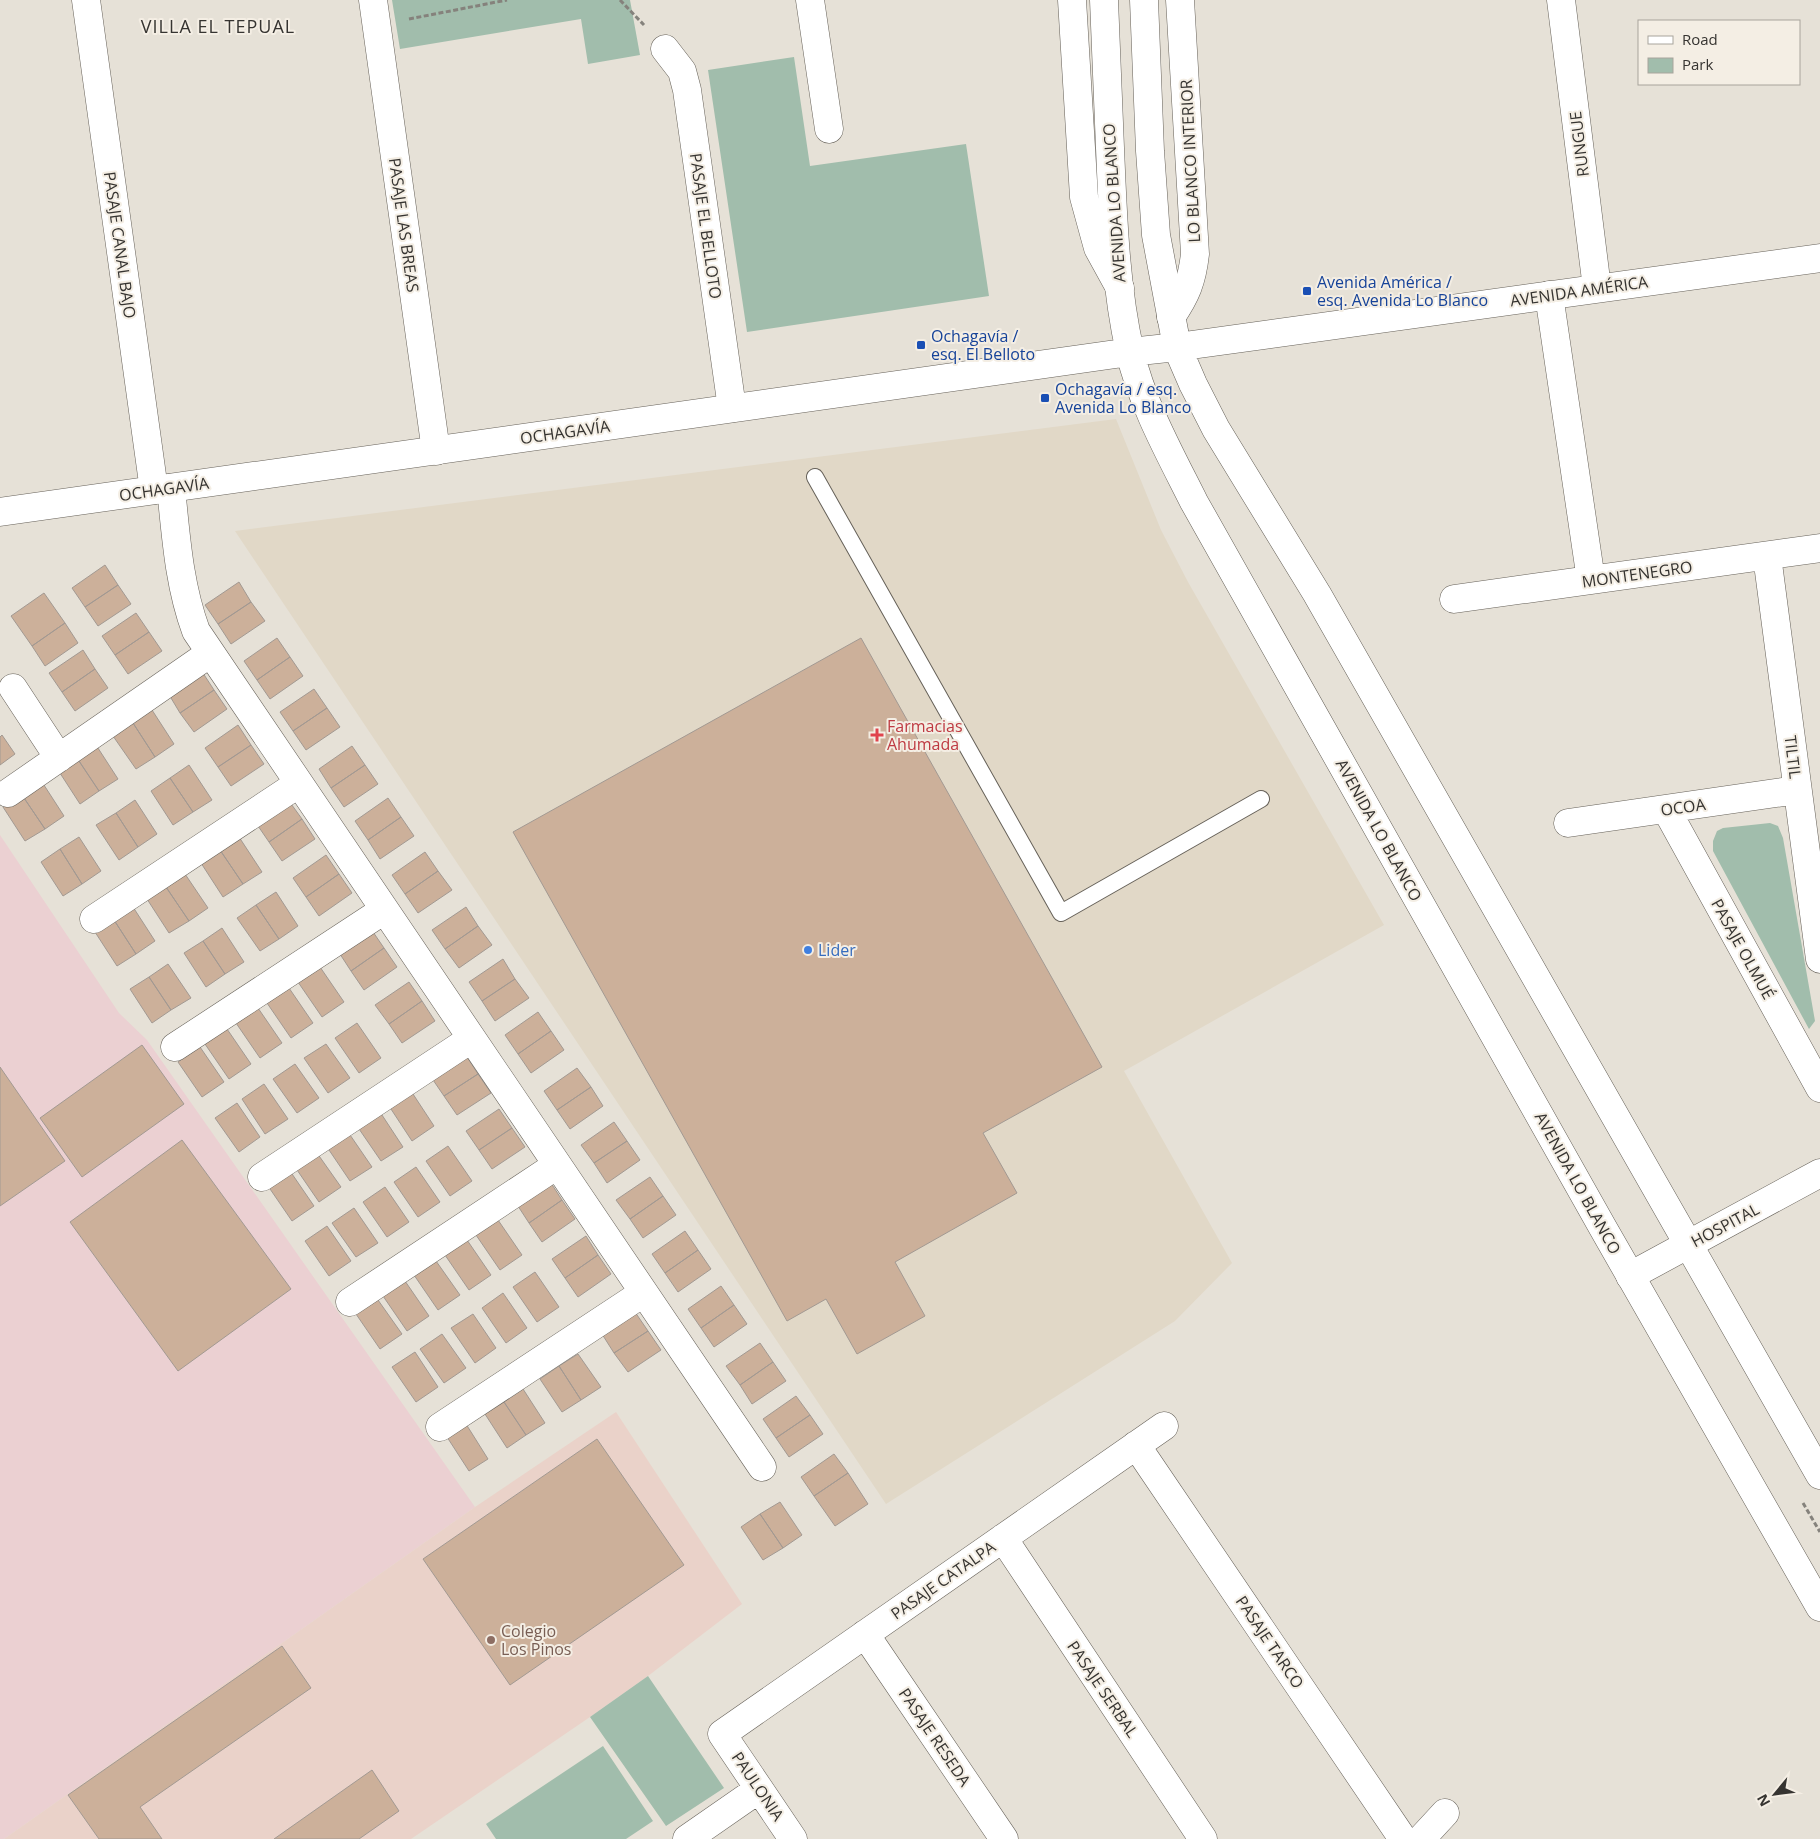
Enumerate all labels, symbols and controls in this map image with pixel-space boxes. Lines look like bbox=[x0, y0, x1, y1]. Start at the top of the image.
district label: VILLA EL TEPUAL bbox=[141, 14, 295, 38]
legend bbox=[1638, 20, 1800, 85]
text: Road bbox=[1682, 29, 1718, 49]
text: Park bbox=[1682, 54, 1713, 74]
street label: LO BLANCO INTERIOR bbox=[1175, 79, 1205, 243]
street label: RUNGUE bbox=[1564, 110, 1594, 178]
street label: AVENIDA LO BLANCO bbox=[1097, 123, 1131, 283]
street label: PASAJE EL BELLOTO bbox=[685, 152, 727, 300]
street label: PASAJE LAS BREAS bbox=[384, 156, 424, 294]
street label: PASAJE CANAL BAJO bbox=[99, 170, 141, 320]
street label: AVENIDA AMÉRICA bbox=[1509, 270, 1650, 312]
place label: Avenida América / esq. Avenida Lo Blanco bbox=[1317, 271, 1488, 311]
marker: Avenida América / esq. Avenida Lo Blanco bbox=[1301, 285, 1313, 297]
place label: Ochagavía / esq. El Belloto bbox=[931, 325, 1035, 365]
marker: Ochagavía / esq. El Belloto bbox=[915, 339, 927, 351]
place label: Ochagavía / esq. Avenida Lo Blanco bbox=[1055, 378, 1191, 418]
marker: Ochagavía / esq. Avenida Lo Blanco bbox=[1039, 392, 1051, 404]
street label: OCHAGAVÍA bbox=[519, 415, 612, 449]
street label: OCHAGAVÍA bbox=[118, 472, 211, 506]
street label: MONTENEGRO bbox=[1580, 555, 1694, 593]
place label: Farmacias Ahumada bbox=[887, 715, 963, 755]
marker: Farmacias Ahumada bbox=[871, 729, 883, 741]
street label: TILTIL bbox=[1779, 734, 1807, 780]
street label: AVENIDA LO BLANCO bbox=[1331, 755, 1427, 905]
street label: OCOA bbox=[1659, 793, 1708, 821]
street label: PASAJE OLMUÉ bbox=[1706, 895, 1780, 1003]
place label: Lider bbox=[818, 939, 856, 961]
marker: Lider bbox=[802, 944, 814, 956]
street label: AVENIDA LO BLANCO bbox=[1530, 1108, 1626, 1258]
street label: HOSPITAL bbox=[1687, 1198, 1763, 1252]
street label: PASAJE CATALPA bbox=[886, 1535, 1000, 1624]
street label: PASAJE TARCO bbox=[1231, 1591, 1309, 1693]
place label: Colegio Los Pinos bbox=[501, 1620, 571, 1660]
marker: Colegio Los Pinos bbox=[485, 1634, 497, 1646]
street label: PASAJE SERBAL bbox=[1062, 1636, 1144, 1742]
street label: PASAJE RESEDA bbox=[894, 1684, 977, 1791]
street label: PAULONIA bbox=[727, 1747, 790, 1826]
north arrow bbox=[1750, 1769, 1800, 1819]
text: N bbox=[1752, 1791, 1774, 1810]

